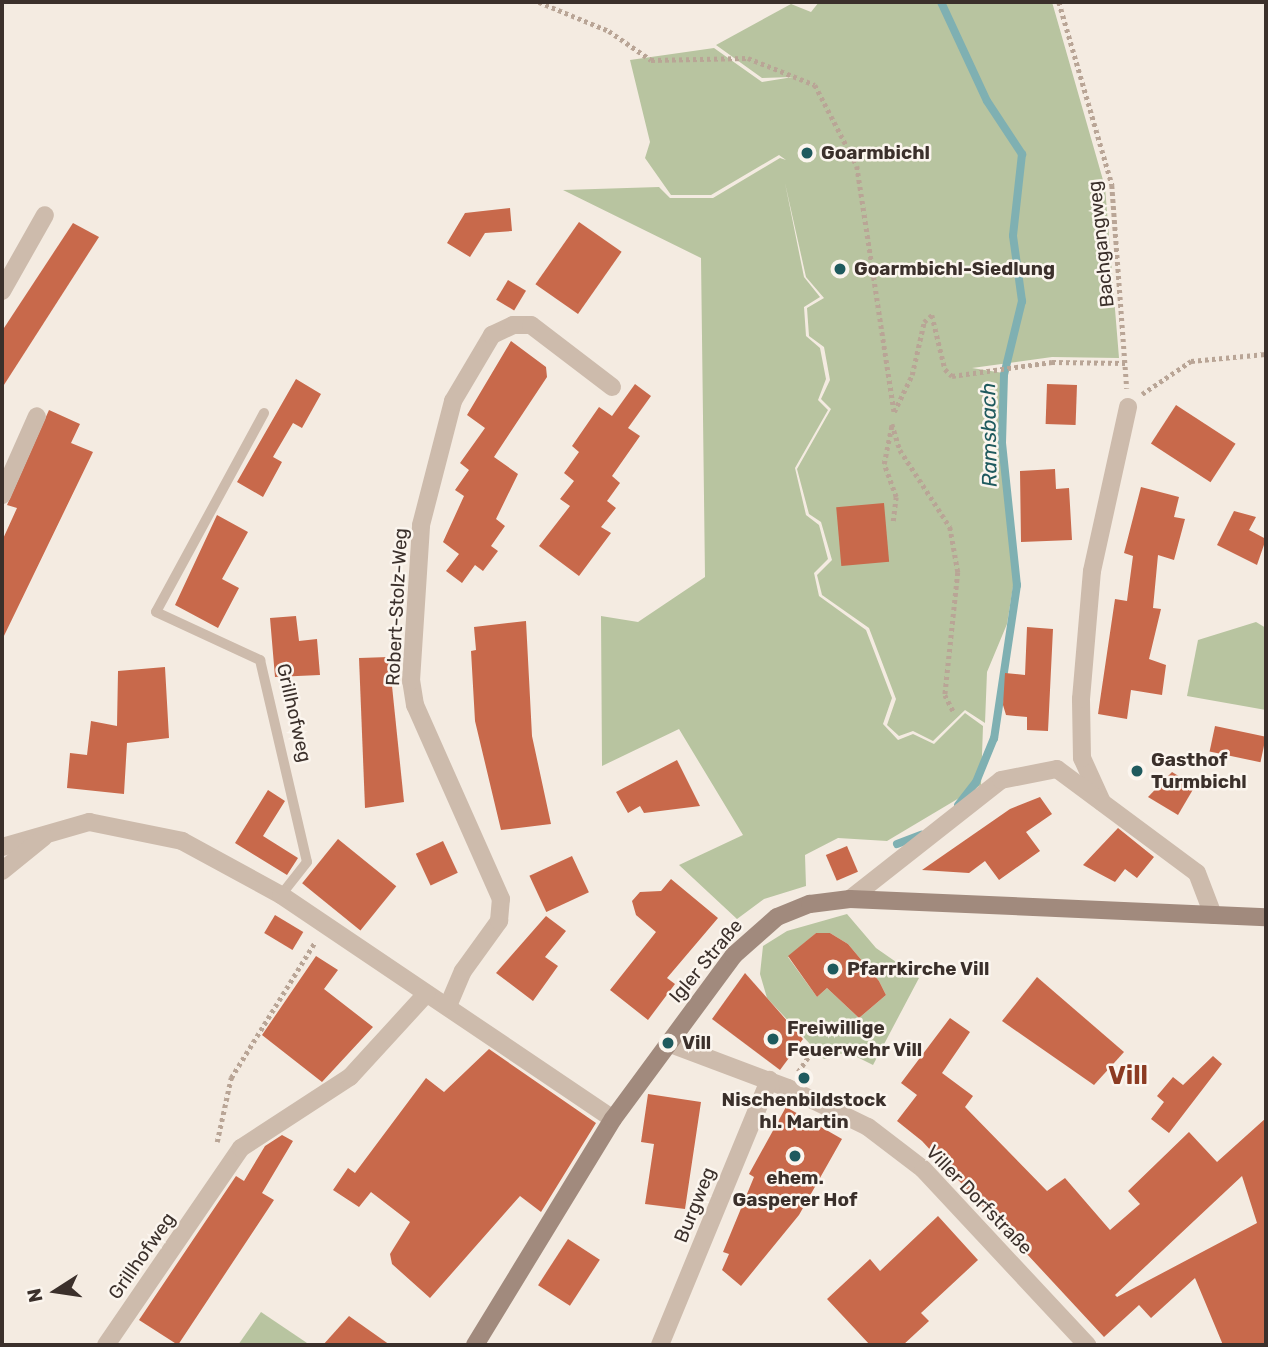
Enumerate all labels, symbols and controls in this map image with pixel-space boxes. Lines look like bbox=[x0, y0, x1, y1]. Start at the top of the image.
place label: Goarmbichl bbox=[821, 142, 930, 164]
marker: Goarmbichl bbox=[799, 145, 815, 161]
street label: Bachgangweg bbox=[1083, 180, 1119, 308]
place label: Goarmbichl-Siedlung bbox=[854, 258, 1055, 280]
marker: Goarmbichl-Siedlung bbox=[832, 261, 848, 277]
water label: Ramsbach bbox=[975, 382, 1003, 488]
street label: Robert-Stolz-Weg bbox=[381, 527, 413, 687]
street label: Grillhofweg bbox=[272, 661, 316, 765]
place label: Gasthof Turmbichl bbox=[1151, 749, 1247, 793]
marker: Gasthof Turmbichl bbox=[1129, 763, 1145, 779]
street label: Igler Straße bbox=[664, 914, 748, 1008]
place label: Pfarrkirche Vill bbox=[847, 958, 990, 980]
marker: Pfarrkirche Vill bbox=[825, 961, 841, 977]
place label: Freiwillige Feuerwehr Vill bbox=[787, 1017, 923, 1061]
marker: Freiwillige Feuerwehr Vill bbox=[765, 1031, 781, 1047]
place label: Vill bbox=[682, 1032, 711, 1054]
marker: Vill bbox=[660, 1035, 676, 1051]
district label: Vill bbox=[1108, 1060, 1148, 1092]
marker: Nischenbildstock hl. Martin bbox=[796, 1070, 812, 1086]
place label: Nischenbildstock hl. Martin bbox=[722, 1089, 886, 1133]
street label: Viller Dorfstraße bbox=[921, 1140, 1037, 1260]
marker: ehem. Gasperer Hof bbox=[787, 1148, 803, 1164]
street label: Burgweg bbox=[670, 1164, 720, 1246]
place label: ehem. Gasperer Hof bbox=[732, 1167, 858, 1211]
street label: Grillhofweg bbox=[104, 1208, 180, 1304]
north arrow bbox=[21, 1256, 91, 1326]
text: N bbox=[22, 1286, 48, 1305]

